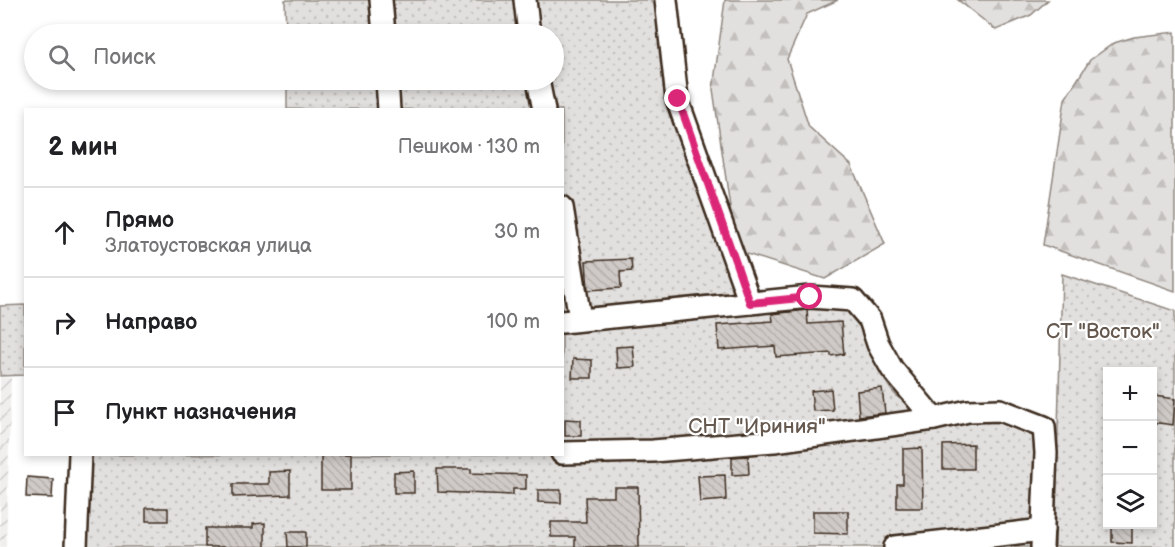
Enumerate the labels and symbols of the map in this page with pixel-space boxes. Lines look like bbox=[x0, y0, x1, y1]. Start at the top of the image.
route end bbox=[664, 85, 690, 111]
route start bbox=[796, 283, 822, 309]
park label: СТ "Восток" bbox=[1046, 319, 1160, 344]
park label: СНТ "Ириния" bbox=[688, 414, 826, 439]

